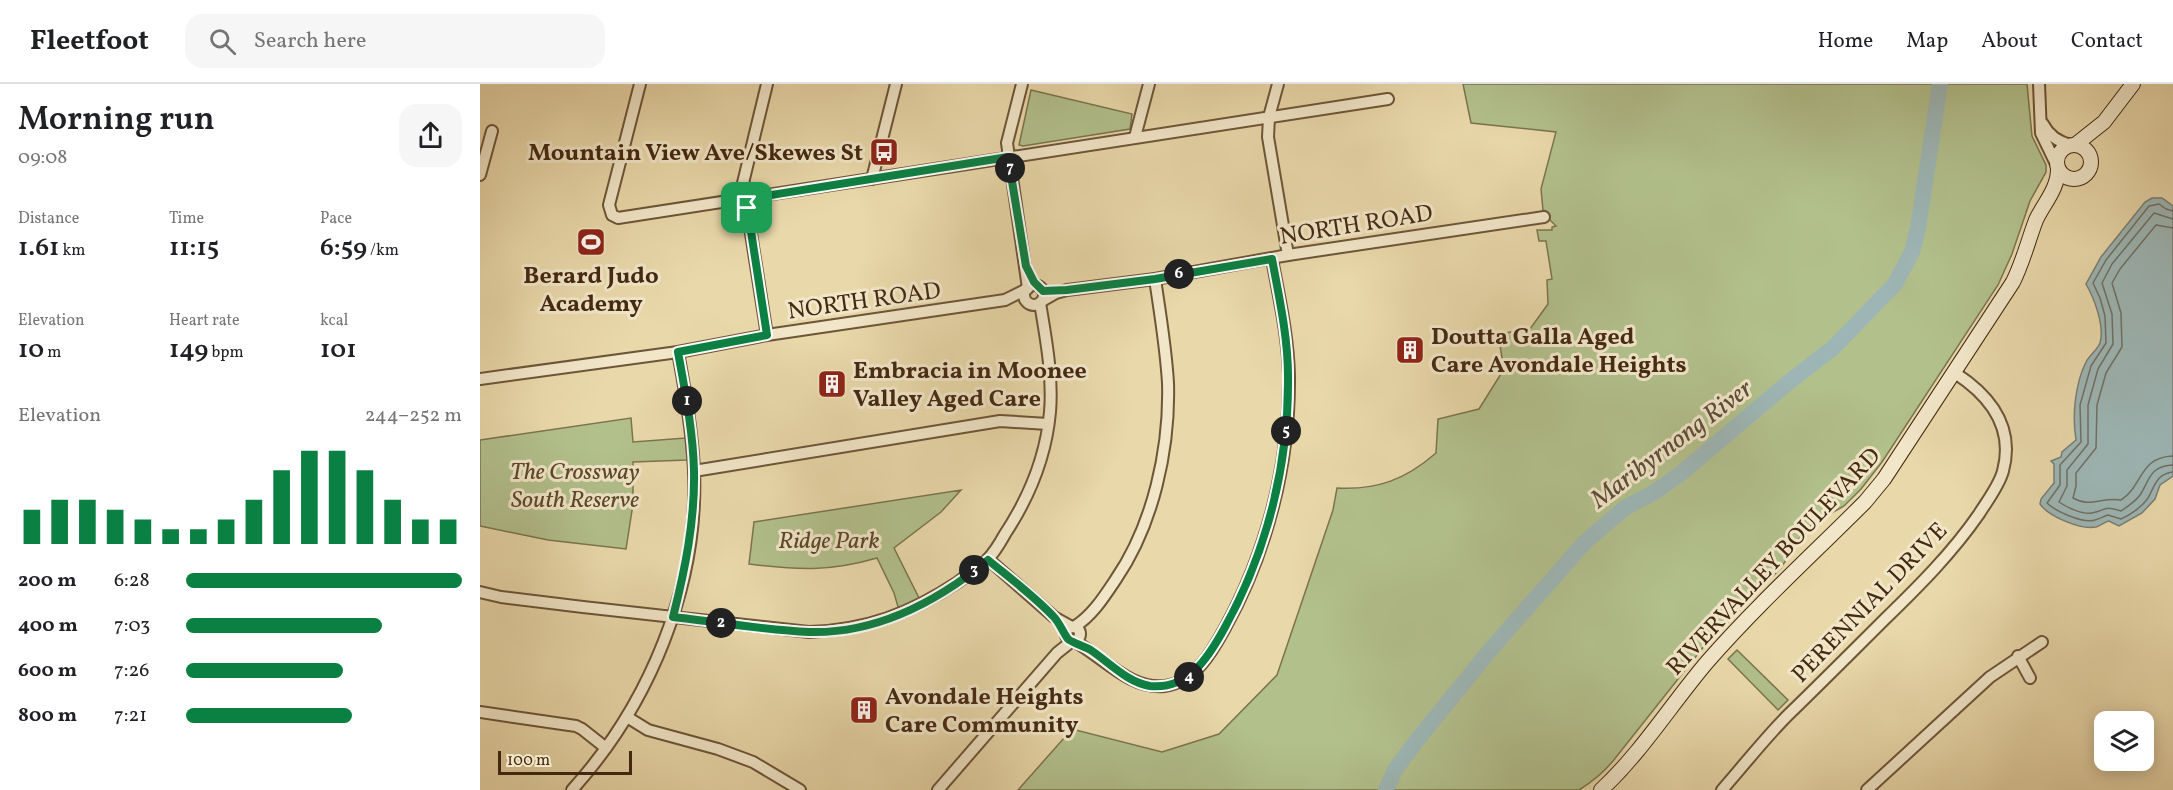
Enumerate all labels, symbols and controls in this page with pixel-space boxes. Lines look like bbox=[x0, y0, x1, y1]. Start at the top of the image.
search box bbox=[185, 14, 605, 68]
text: Fleetfoot bbox=[30, 22, 149, 61]
icon: search bbox=[206, 25, 239, 58]
text: Search here bbox=[254, 26, 366, 57]
text: Home bbox=[1818, 27, 1873, 56]
text: Map bbox=[1906, 27, 1948, 56]
text: About bbox=[1981, 27, 2038, 56]
text: Contact bbox=[2071, 27, 2143, 56]
text: Morning run bbox=[18, 98, 215, 144]
button: share bbox=[399, 104, 462, 167]
bus stop icon: Mountain View Ave/Skewes St bbox=[868, 136, 900, 168]
place label: Mountain View Ave/Skewes St bbox=[528, 137, 863, 171]
text: 09:08 bbox=[18, 144, 68, 172]
pin: 7 bbox=[995, 153, 1025, 183]
text: 7 bbox=[1006, 157, 1014, 179]
pin bbox=[721, 182, 772, 233]
icon: arrive bbox=[730, 191, 763, 224]
street label: NORTH ROAD bbox=[1277, 197, 1435, 255]
text: Distance bbox=[18, 208, 79, 230]
text: Time bbox=[169, 208, 204, 230]
text: Pace bbox=[320, 208, 352, 230]
sports icon: Berard Judo Academy bbox=[575, 226, 607, 258]
text: 1.61 bbox=[18, 230, 59, 266]
text: 11:15 bbox=[169, 230, 219, 266]
text: 6:59 bbox=[320, 230, 367, 266]
text: km bbox=[59, 240, 85, 262]
text: /km bbox=[367, 240, 399, 262]
pin: 6 bbox=[1164, 259, 1194, 289]
place label: Berard Judo Academy bbox=[523, 260, 659, 322]
text: 6 bbox=[1175, 263, 1183, 285]
street label: NORTH ROAD bbox=[786, 274, 943, 330]
text: Elevation bbox=[18, 310, 85, 332]
text: Heart rate bbox=[169, 310, 240, 332]
text: kcal bbox=[320, 310, 348, 332]
place label: Doutta Galla Aged Care Avondale Heights bbox=[1431, 321, 1687, 383]
text: 10 bbox=[18, 332, 44, 368]
text: 149 bbox=[169, 332, 208, 368]
text: 101 bbox=[320, 332, 356, 368]
building icon: Doutta Galla Aged Care Avondale Heights bbox=[1394, 334, 1426, 366]
text: m bbox=[44, 342, 62, 364]
text: bpm bbox=[208, 342, 244, 364]
place label: Embracia in Moonee Valley Aged Care bbox=[853, 355, 1087, 417]
building icon: Embracia in Moonee Valley Aged Care bbox=[816, 368, 848, 400]
water label: Maribyrnong River bbox=[1583, 372, 1761, 518]
pin: 1 bbox=[672, 386, 702, 416]
text: 1 bbox=[684, 390, 690, 412]
text: Elevation bbox=[18, 402, 101, 430]
text: 244–252 m bbox=[365, 402, 462, 430]
pin: 5 bbox=[1271, 416, 1301, 446]
text: 5 bbox=[1282, 420, 1290, 442]
street label: RIVERVALLEY BOULEVARD bbox=[1659, 441, 1889, 684]
park label: The Crossway South Reserve bbox=[510, 456, 640, 518]
street label: PERENNIAL DRIVE bbox=[1785, 515, 1956, 691]
park label: Ridge Park bbox=[778, 525, 880, 559]
pin: 3 bbox=[959, 555, 989, 585]
text: 3 bbox=[970, 559, 978, 581]
text: 200 m bbox=[18, 567, 76, 595]
text: 6:28 bbox=[114, 567, 150, 595]
pin: 2 bbox=[706, 608, 736, 638]
text: 400 m bbox=[18, 612, 78, 640]
text: 7:03 bbox=[114, 612, 150, 640]
text: 2 bbox=[717, 612, 725, 634]
text: 600 m bbox=[18, 657, 77, 685]
text: 7:26 bbox=[114, 657, 149, 685]
pin: 4 bbox=[1174, 662, 1204, 692]
text: 4 bbox=[1184, 666, 1194, 688]
place label: Avondale Heights Care Community bbox=[885, 681, 1084, 743]
building icon: Avondale Heights Care Community bbox=[848, 694, 880, 726]
text: 800 m bbox=[18, 702, 77, 730]
text: 7:21 bbox=[114, 702, 147, 730]
map controls bbox=[2094, 711, 2154, 771]
button: layers bbox=[2094, 711, 2154, 771]
scale bar bbox=[498, 748, 632, 776]
text: 100 m bbox=[507, 750, 550, 772]

